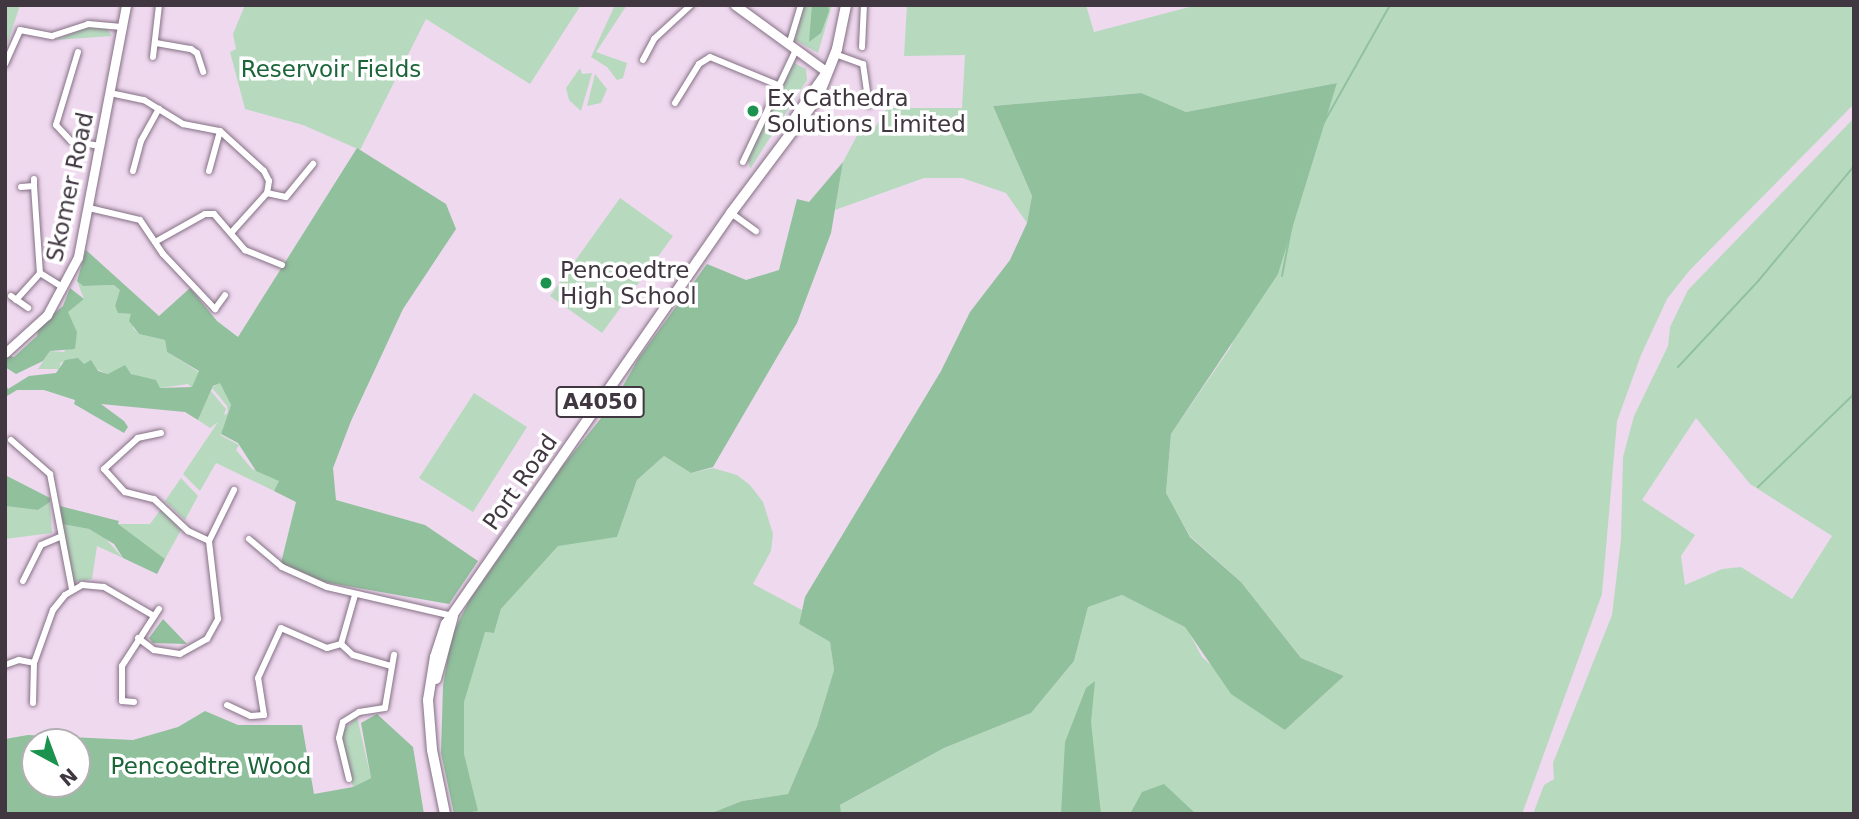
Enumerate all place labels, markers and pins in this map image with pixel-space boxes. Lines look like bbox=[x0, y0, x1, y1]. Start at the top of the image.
place label: Ex Cathedra Solutions Limited bbox=[767, 84, 966, 138]
marker: Ex Cathedra Solutions Limited bbox=[745, 103, 761, 119]
place label: Pencoedtre High School bbox=[560, 256, 697, 310]
marker: Pencoedtre High School bbox=[538, 275, 554, 291]

